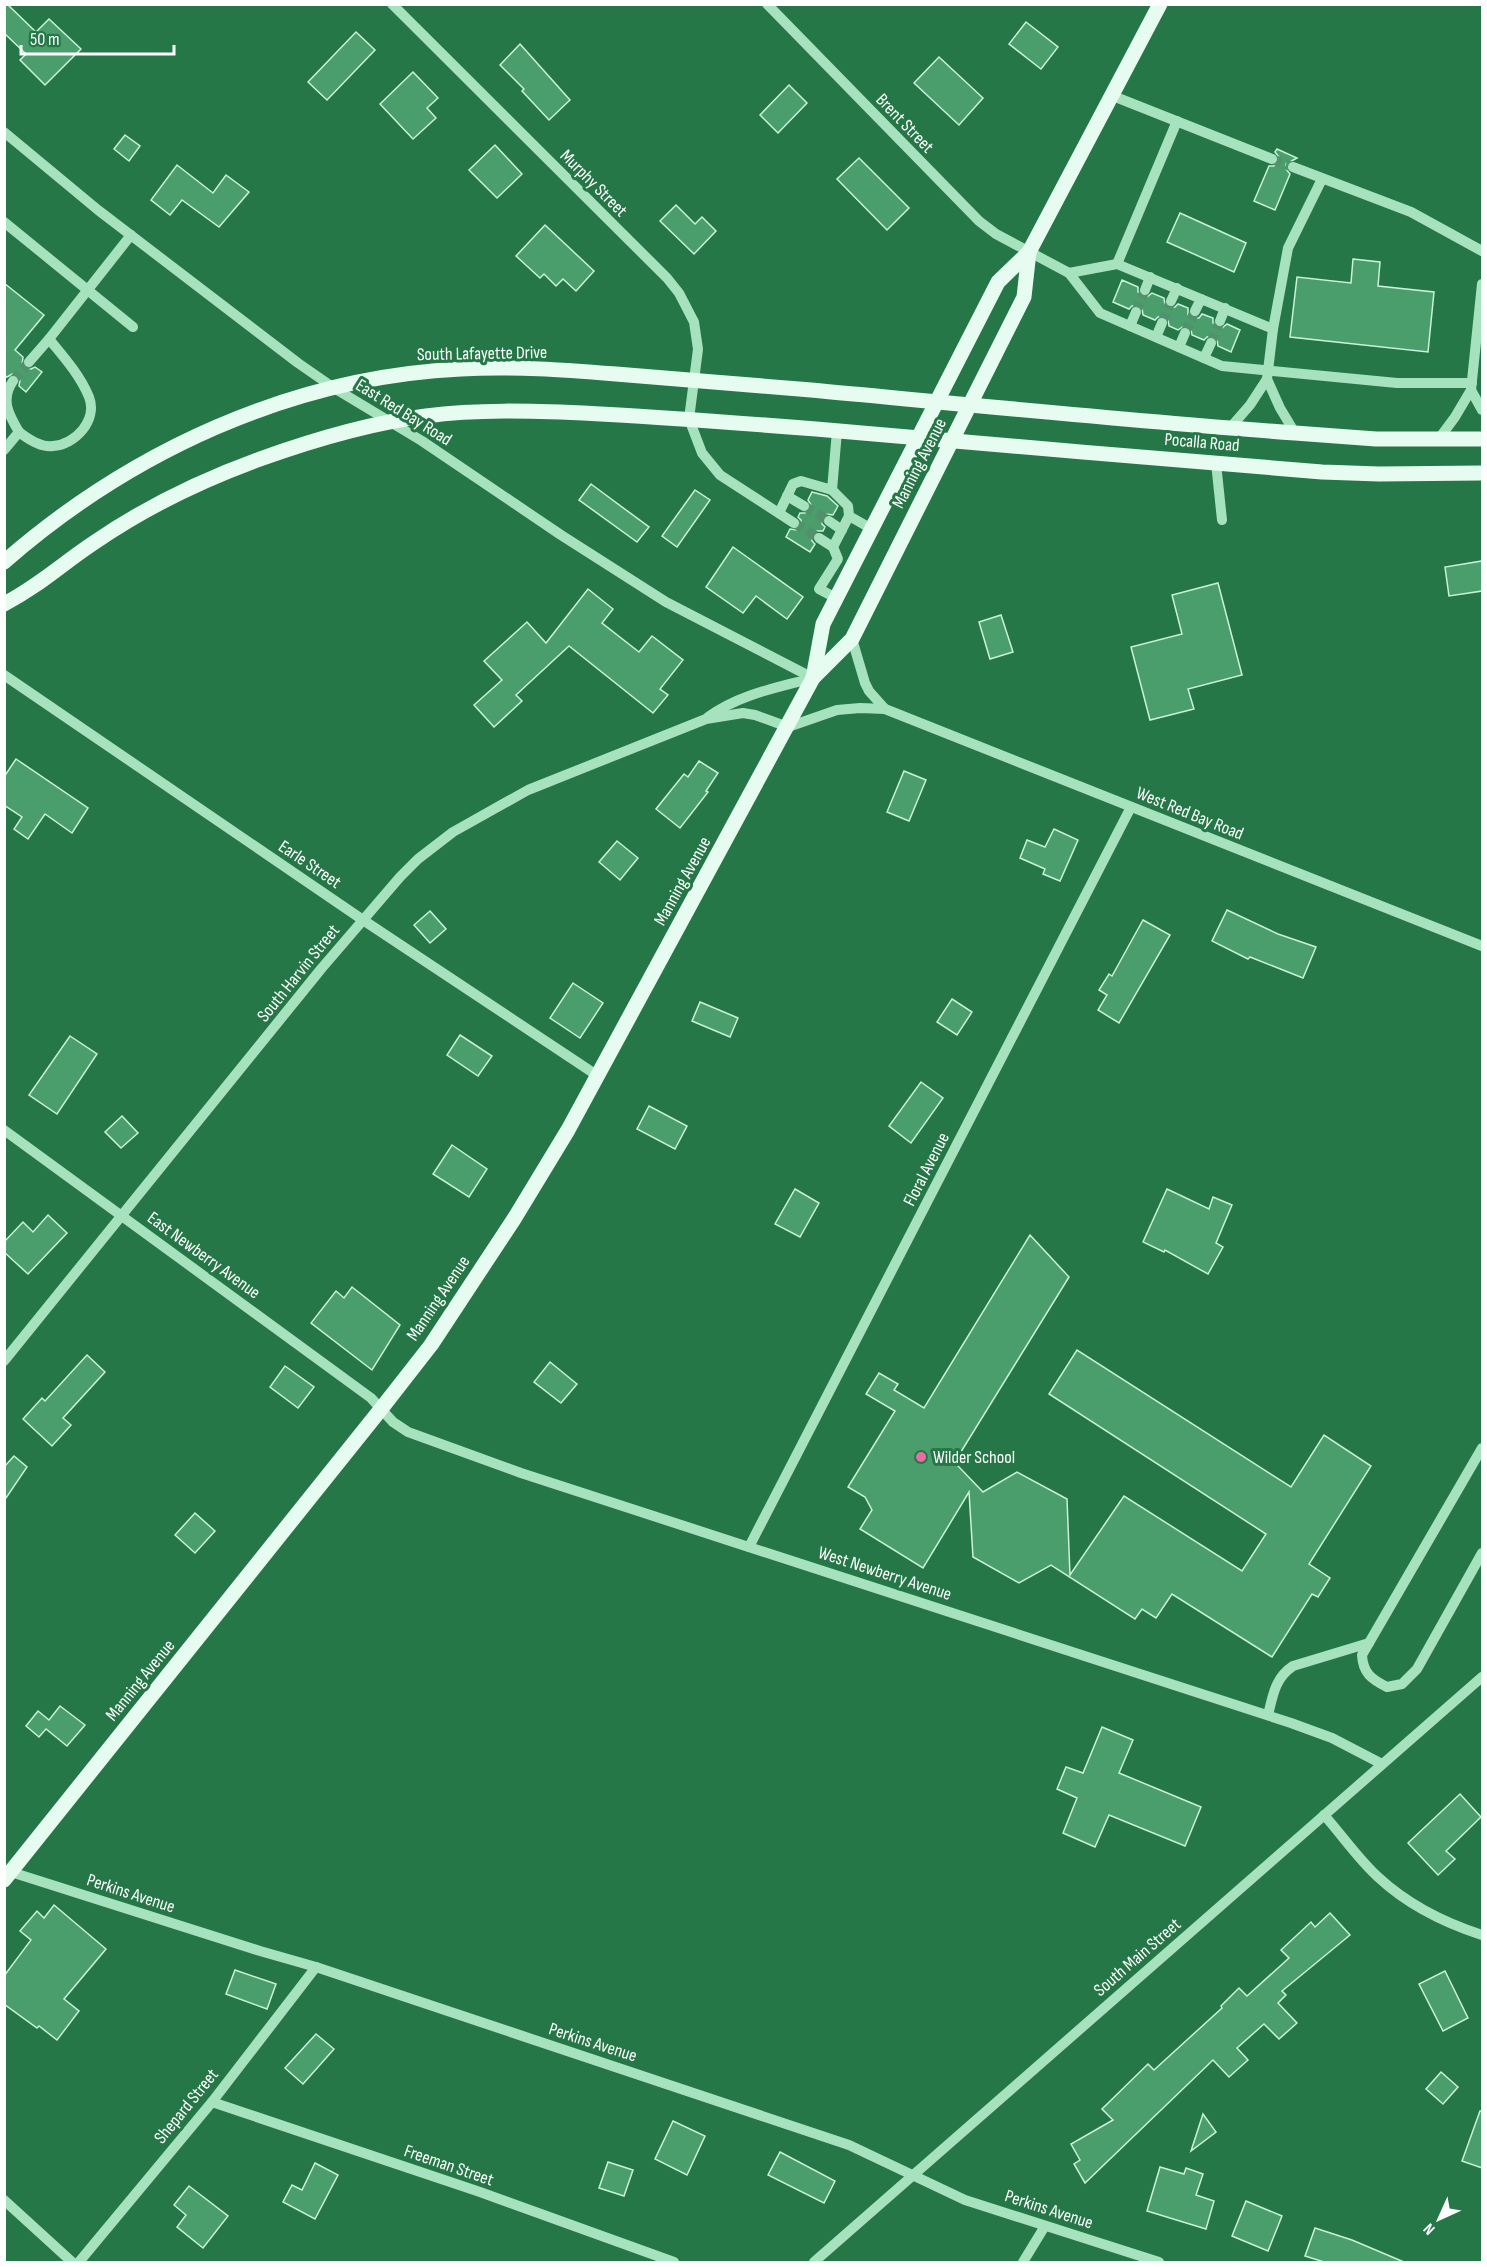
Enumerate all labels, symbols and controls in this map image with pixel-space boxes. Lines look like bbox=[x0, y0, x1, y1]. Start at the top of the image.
scale bar bbox=[21, 18, 174, 56]
text: 50 m bbox=[30, 29, 60, 50]
street label: Brent Street bbox=[871, 89, 938, 158]
street label: Murphy Street bbox=[556, 145, 632, 222]
street label: South Lafayette Drive bbox=[417, 342, 547, 365]
street label: East Red Bay Road bbox=[352, 375, 456, 450]
street label: Manning Avenue bbox=[888, 415, 951, 512]
street label: Pocalla Road bbox=[1163, 429, 1240, 456]
street label: West Red Bay Road bbox=[1133, 782, 1247, 845]
street label: Manning Avenue bbox=[649, 833, 715, 929]
street label: Earle Street bbox=[275, 836, 345, 893]
street label: South Harvin Street bbox=[253, 920, 344, 1026]
street label: Floral Avenue bbox=[899, 1129, 954, 1209]
street label: East Newberry Avenue bbox=[143, 1207, 264, 1303]
street label: Manning Avenue bbox=[402, 1252, 475, 1345]
place label: Wilder School bbox=[933, 1447, 1015, 1468]
marker: Wilder School bbox=[914, 1450, 928, 1464]
street label: West Newberry Avenue bbox=[816, 1542, 954, 1605]
street label: Manning Avenue bbox=[101, 1636, 179, 1725]
street label: Perkins Avenue bbox=[84, 1869, 177, 1918]
street label: South Main Street bbox=[1090, 1914, 1185, 2001]
street label: Perkins Avenue bbox=[546, 2018, 639, 2067]
street label: Shepard Street bbox=[150, 2064, 223, 2148]
street label: Freeman Street bbox=[401, 2140, 497, 2191]
street label: Perkins Avenue bbox=[1002, 2185, 1095, 2234]
north arrow bbox=[1409, 2189, 1469, 2249]
text: N bbox=[1420, 2219, 1439, 2238]

